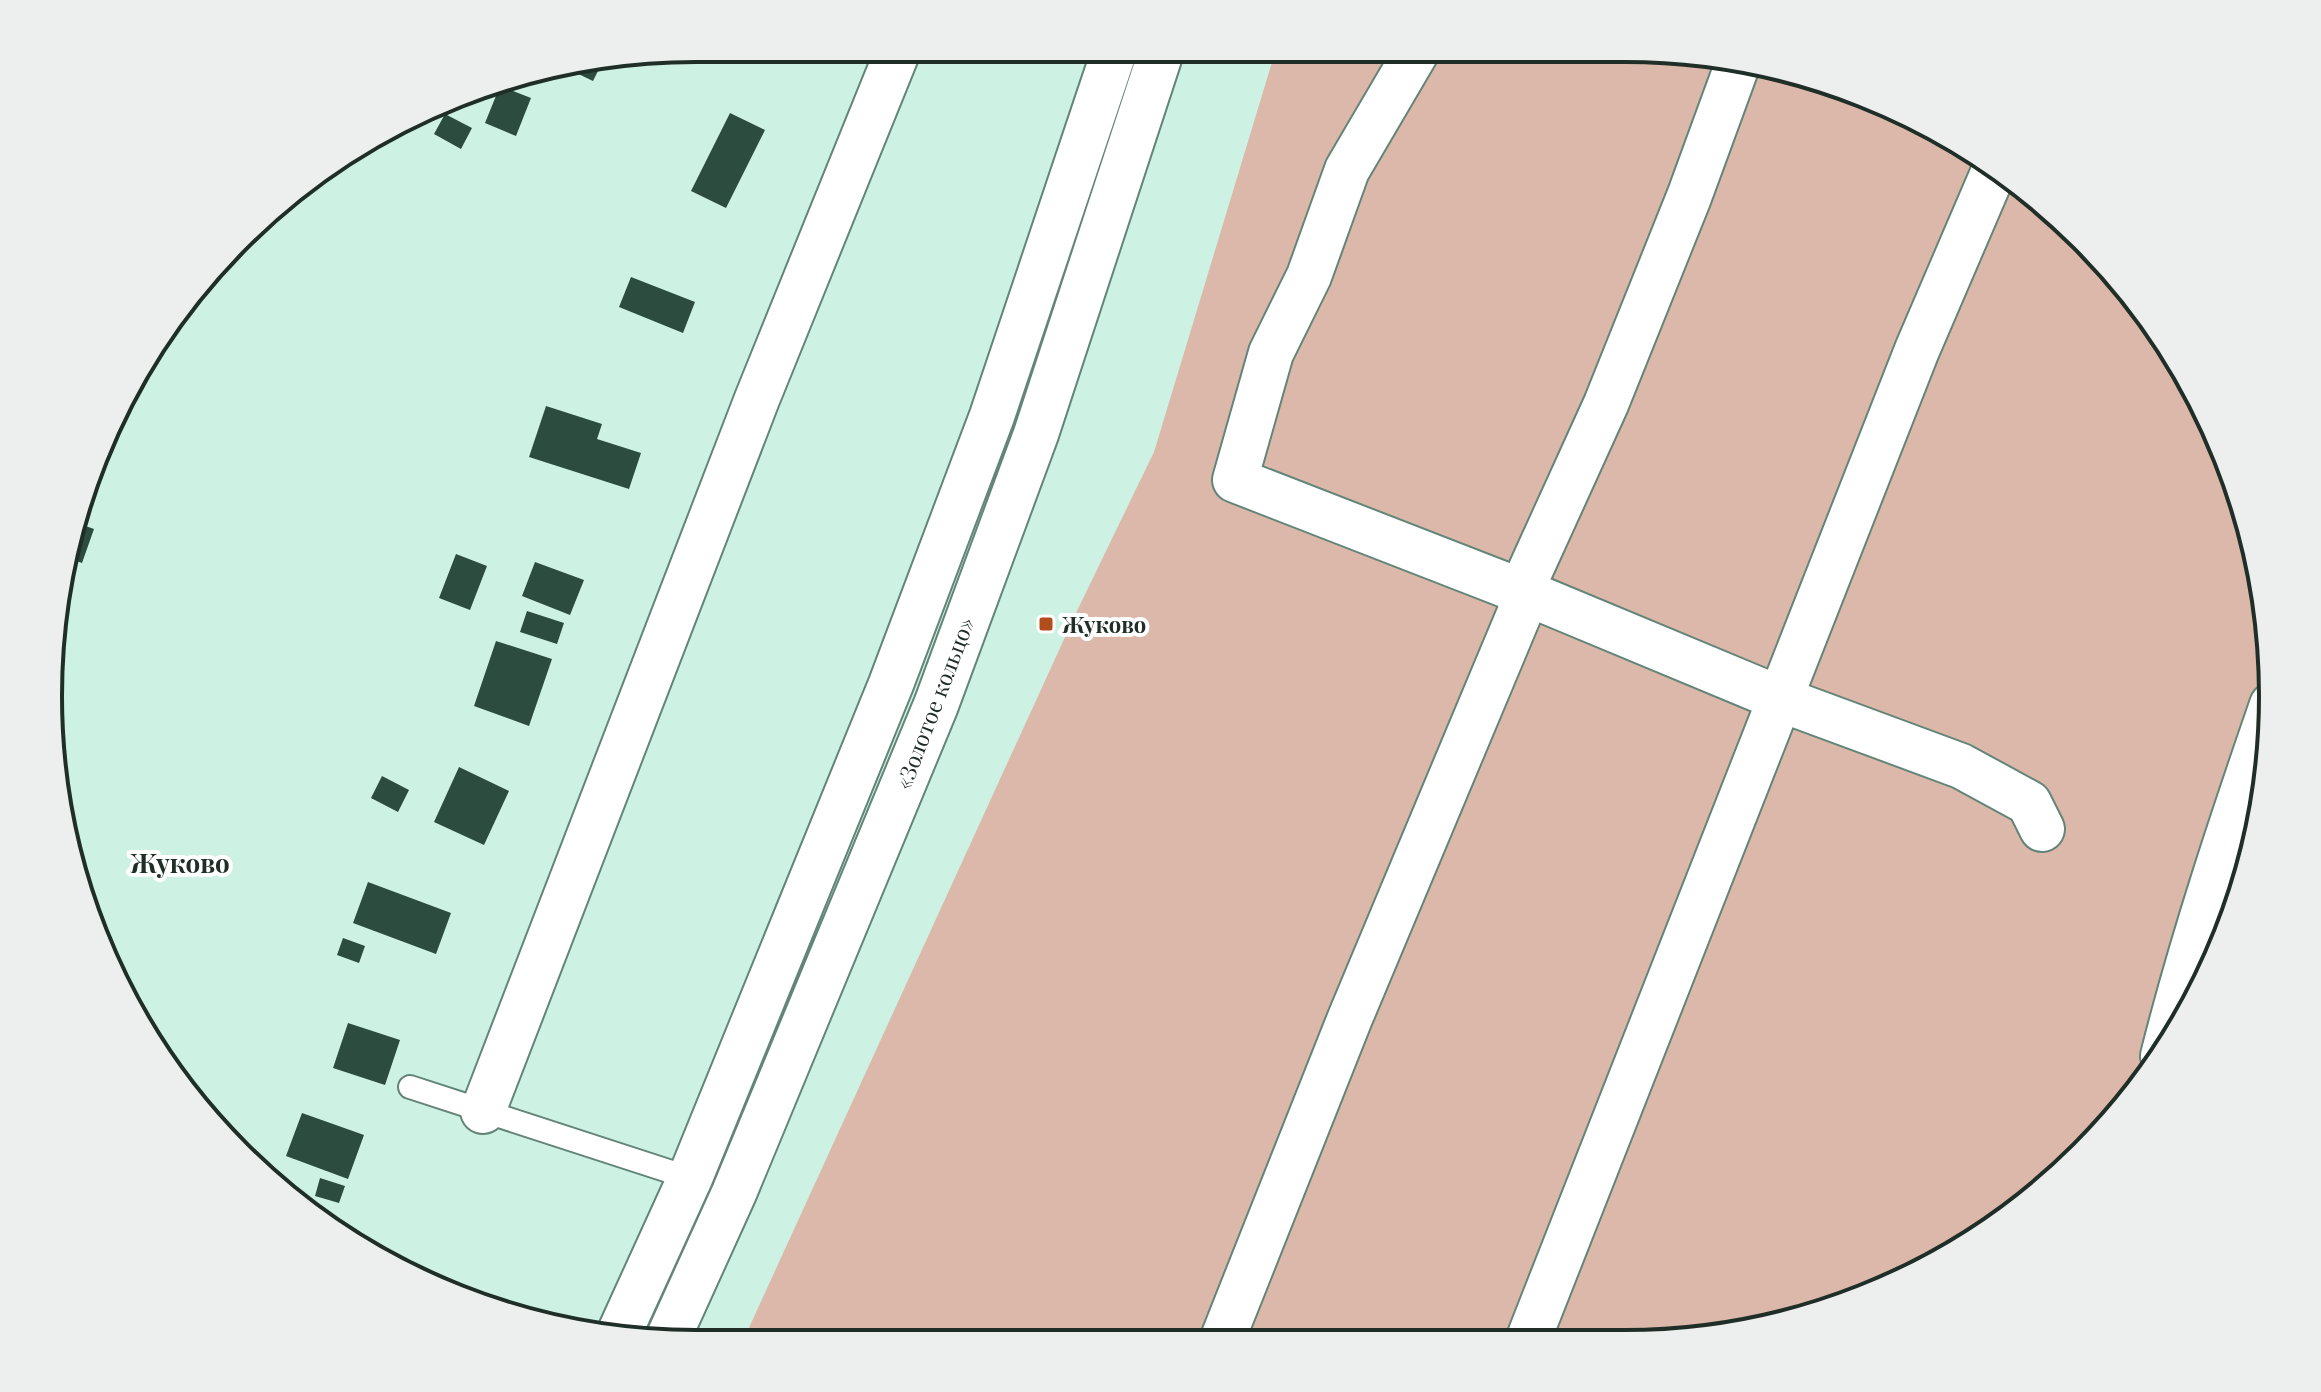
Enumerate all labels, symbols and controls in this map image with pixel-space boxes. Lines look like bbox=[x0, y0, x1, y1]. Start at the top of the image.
place label: Жуково bbox=[1061, 609, 1146, 639]
street label: «Золотое кольцо» bbox=[887, 613, 981, 793]
marker: Жуково bbox=[1037, 615, 1055, 633]
district label: Жуково bbox=[129, 845, 230, 880]

